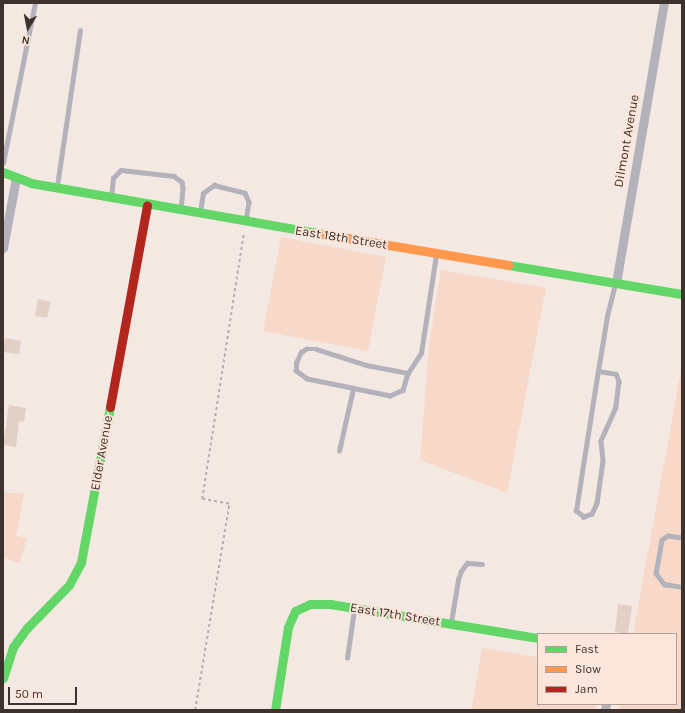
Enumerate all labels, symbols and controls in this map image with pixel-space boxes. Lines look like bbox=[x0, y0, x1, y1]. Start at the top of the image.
north arrow bbox=[8, 8, 48, 48]
text: N bbox=[21, 33, 31, 47]
street label: Dilmont Avenue bbox=[611, 93, 643, 189]
street label: East 18th Street bbox=[294, 223, 388, 253]
street label: Elder Avenue bbox=[88, 414, 116, 492]
street label: East 17th Street bbox=[349, 600, 441, 630]
legend bbox=[537, 633, 677, 705]
text: Fast bbox=[575, 642, 598, 656]
text: Slow bbox=[575, 662, 601, 676]
scale bar bbox=[10, 679, 79, 705]
text: Jam bbox=[575, 682, 598, 696]
text: 50 m bbox=[15, 687, 43, 701]

